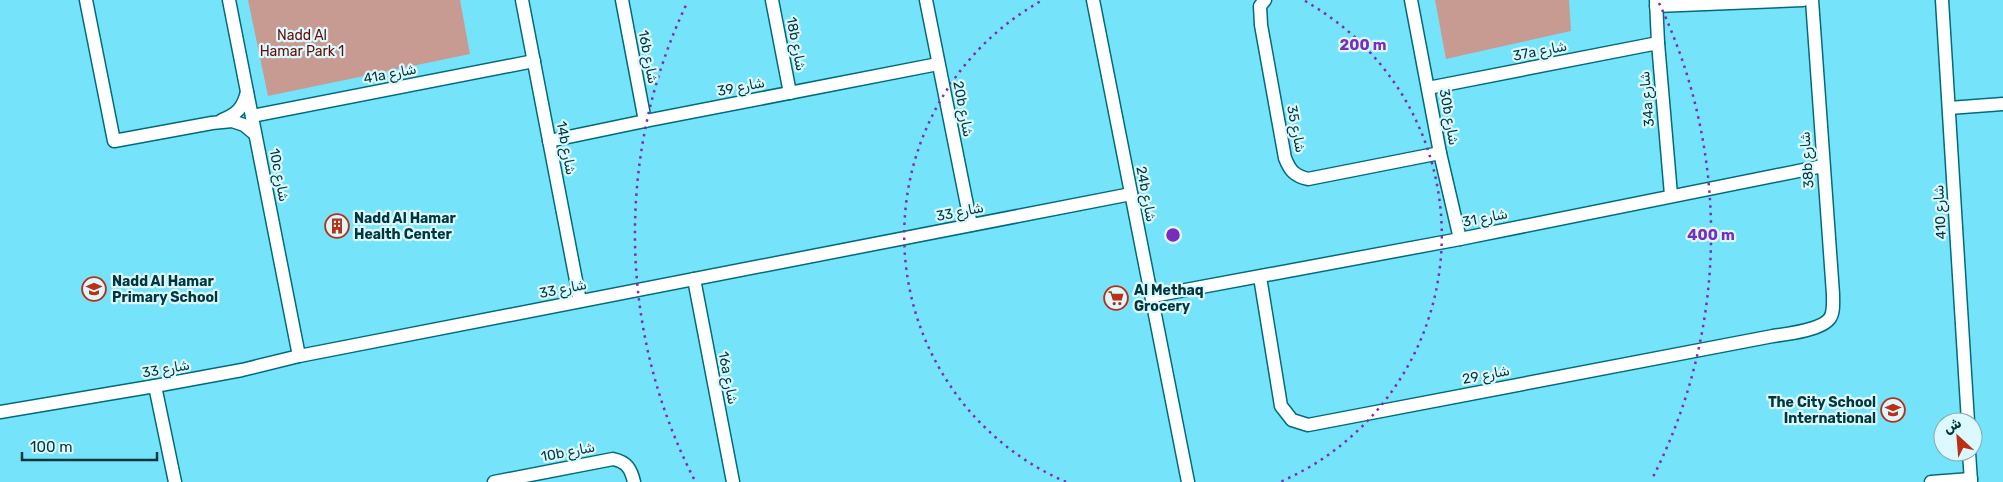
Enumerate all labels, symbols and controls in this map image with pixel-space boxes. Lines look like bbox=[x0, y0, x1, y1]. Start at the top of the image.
street label: 18b شارع bbox=[780, 16, 810, 73]
park label: Nadd Al Hamar Park 1 bbox=[260, 27, 344, 60]
street label: 16b شارع bbox=[633, 29, 662, 86]
text: 200 m bbox=[1339, 36, 1387, 54]
street label: 37a شارع bbox=[1512, 37, 1569, 67]
street label: 41a شارع bbox=[362, 61, 418, 89]
street label: 34a شارع bbox=[1636, 70, 1660, 128]
street label: شارع 39 bbox=[716, 74, 767, 102]
street label: 20b شارع bbox=[947, 80, 977, 139]
street label: 30b شارع bbox=[1434, 87, 1462, 147]
street label: شارع 35 bbox=[1281, 104, 1309, 155]
street label: 14b شارع bbox=[551, 120, 580, 177]
street label: 38b شارع bbox=[1797, 131, 1819, 189]
street label: 10c شارع bbox=[264, 147, 292, 203]
street label: 24b شارع bbox=[1130, 165, 1160, 224]
street label: شارع 410 bbox=[1930, 184, 1952, 240]
street label: شارع 33 bbox=[935, 199, 986, 227]
street label: شارع 31 bbox=[1461, 205, 1509, 233]
place label: Nadd Al Hamar Health Center bbox=[354, 210, 456, 243]
building icon: Nadd Al Hamar Health Center bbox=[324, 213, 350, 239]
centre of rings bbox=[1164, 226, 1182, 244]
text: 400 m bbox=[1687, 226, 1735, 244]
place label: Nadd Al Hamar Primary School bbox=[112, 273, 218, 306]
school or university icon: Nadd Al Hamar Primary School bbox=[81, 276, 107, 302]
street label: شارع 33 bbox=[538, 276, 589, 304]
place label: Al Methaq Grocery bbox=[1134, 282, 1204, 315]
supermarket icon: Al Methaq Grocery bbox=[1103, 285, 1129, 311]
street label: 16a شارع bbox=[713, 350, 741, 406]
street label: شارع 33 bbox=[141, 356, 192, 384]
street label: شارع 29 bbox=[1461, 362, 1512, 390]
place label: The City School International bbox=[1768, 394, 1876, 427]
school or university icon: The City School International bbox=[1880, 397, 1906, 423]
north arrow bbox=[1933, 412, 1983, 462]
text: ش bbox=[1941, 414, 1964, 437]
scale bar bbox=[22, 430, 158, 462]
text: 100 m bbox=[30, 438, 72, 456]
street label: 10b شارع bbox=[540, 438, 597, 468]

